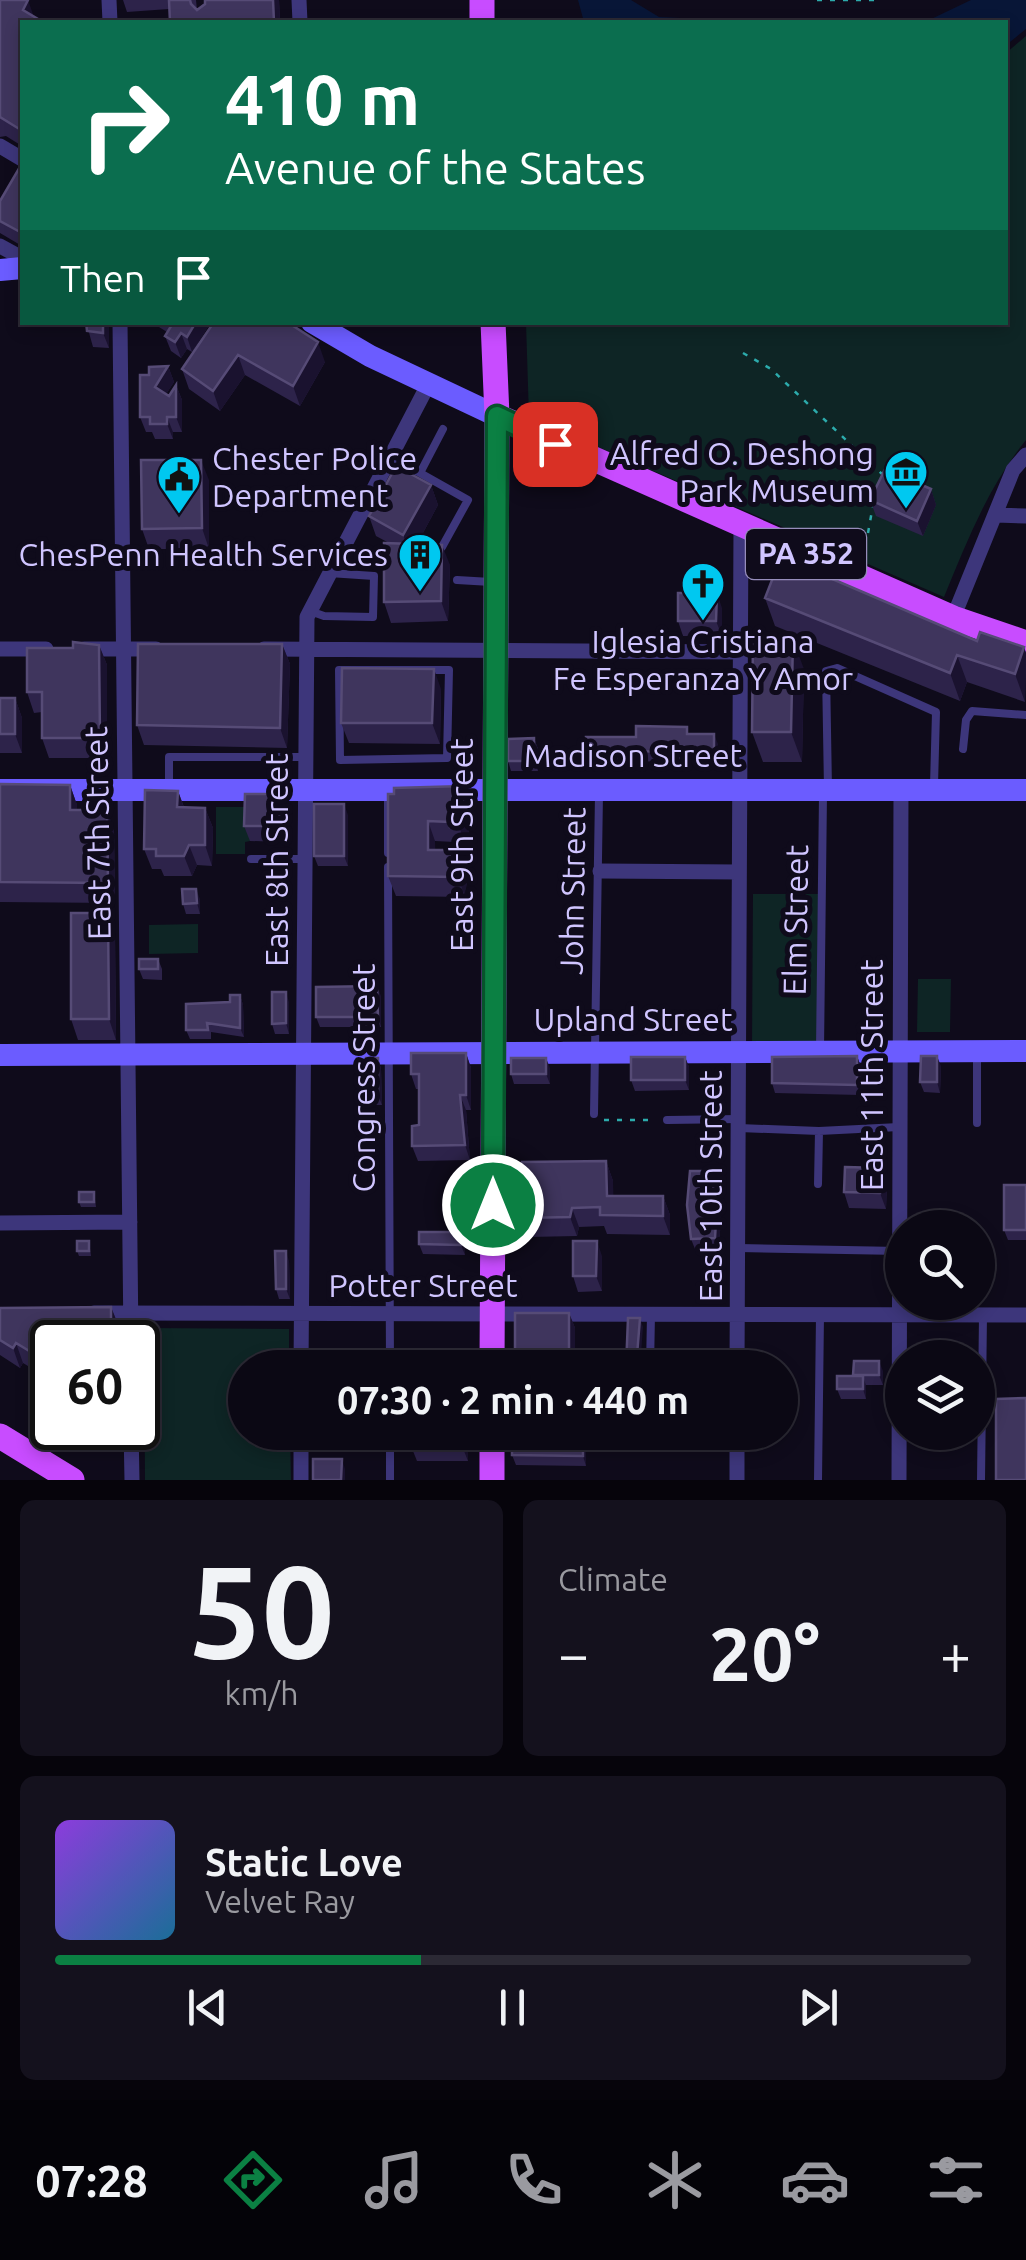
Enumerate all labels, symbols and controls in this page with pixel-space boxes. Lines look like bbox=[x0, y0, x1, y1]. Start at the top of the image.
icon: right bbox=[60, 60, 190, 190]
text: 410 m bbox=[225, 60, 420, 138]
text: Avenue of the States bbox=[225, 142, 645, 193]
icon: arrive bbox=[166, 250, 221, 305]
text: Then bbox=[60, 257, 146, 299]
pin bbox=[513, 402, 598, 487]
icon: arrive bbox=[528, 417, 583, 472]
place label: Alfred O. Deshong Park Museum bbox=[610, 435, 874, 508]
place label: Chester Police Department bbox=[212, 440, 417, 513]
museum icon: Alfred O. Deshong Park Museum bbox=[883, 449, 929, 510]
public building icon: Chester Police Department bbox=[156, 454, 202, 515]
road number: PA 352 bbox=[746, 529, 866, 579]
building icon: ChesPenn Health Services bbox=[397, 532, 443, 593]
place label: ChesPenn Health Services bbox=[19, 536, 388, 572]
church icon: Iglesia Cristiana Fe Esperanza Y Amor bbox=[680, 561, 726, 622]
place label: Iglesia Cristiana Fe Esperanza Y Amor bbox=[553, 623, 853, 696]
street label: East 7th Street bbox=[77, 725, 117, 940]
street label: Madison Street bbox=[524, 737, 743, 773]
street label: East 9th Street bbox=[443, 738, 479, 952]
street label: East 8th Street bbox=[258, 753, 294, 967]
street label: John Street bbox=[553, 806, 591, 975]
street label: Elm Street bbox=[776, 844, 814, 996]
street label: East 11th Street bbox=[853, 959, 889, 1191]
street label: Congress Street bbox=[345, 963, 381, 1193]
street label: Upland Street bbox=[533, 1001, 733, 1037]
street label: East 10th Street bbox=[692, 1070, 728, 1302]
position arrow bbox=[441, 1153, 545, 1257]
map controls bbox=[885, 1210, 995, 1450]
button: search bbox=[885, 1210, 995, 1320]
street label: Potter Street bbox=[328, 1267, 518, 1303]
speed limit sign: 60 bbox=[30, 1320, 160, 1450]
button: layers bbox=[885, 1340, 995, 1450]
text: 07:30 · 2 min · 440 m bbox=[337, 1379, 689, 1421]
text: 50 bbox=[188, 1537, 335, 1683]
text: Climate bbox=[558, 1561, 668, 1597]
text: 20° bbox=[709, 1611, 820, 1695]
text: − bbox=[558, 1623, 589, 1684]
text: + bbox=[940, 1623, 971, 1684]
text: km/h bbox=[225, 1675, 298, 1711]
text: Static Love bbox=[205, 1841, 403, 1883]
text: Velvet Ray bbox=[205, 1883, 355, 1919]
icon: previous bbox=[180, 1980, 235, 2035]
icon: pause bbox=[485, 1980, 540, 2035]
icon: next bbox=[791, 1980, 846, 2035]
icon: directions bbox=[218, 2145, 288, 2215]
icon: music bbox=[359, 2145, 429, 2215]
icon: phone bbox=[499, 2145, 569, 2215]
icon: climate bbox=[640, 2145, 710, 2215]
icon: car bbox=[780, 2145, 850, 2215]
icon: filters bbox=[921, 2145, 991, 2215]
text: 07:28 bbox=[35, 2155, 148, 2206]

